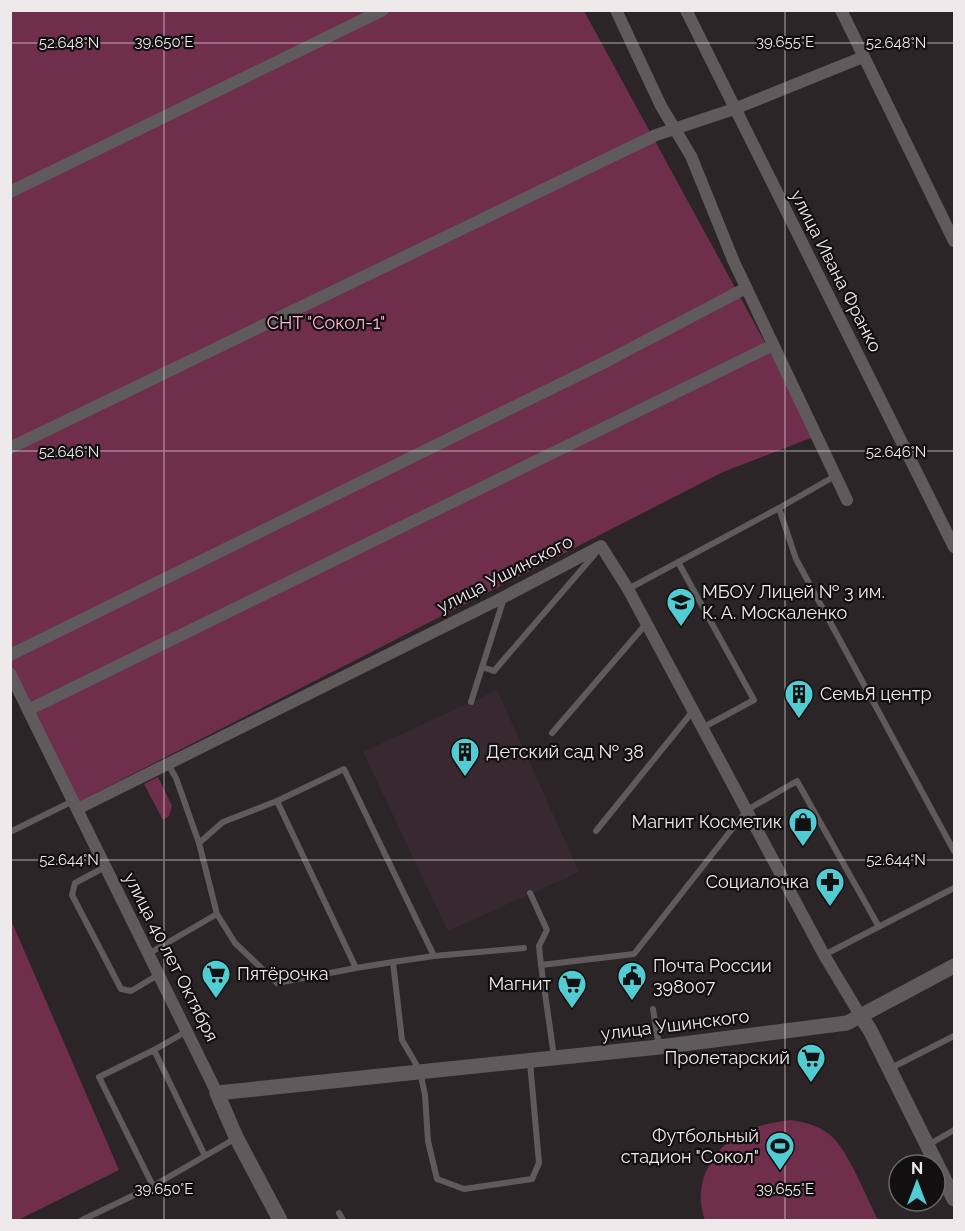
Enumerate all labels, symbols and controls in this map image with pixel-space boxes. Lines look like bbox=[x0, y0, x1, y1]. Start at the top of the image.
text: 39.650°E bbox=[135, 33, 193, 51]
text: 39.655°E bbox=[756, 33, 814, 51]
text: 52.648°N bbox=[39, 34, 99, 52]
text: 52.648°N bbox=[866, 34, 926, 52]
street label: улица Ивана Франко bbox=[786, 186, 887, 356]
park label: СНТ "Сокол-1" bbox=[267, 312, 385, 333]
text: 52.646°N bbox=[39, 443, 99, 461]
text: 52.646°N bbox=[866, 443, 926, 461]
street label: улица Ушинского bbox=[433, 530, 576, 617]
place label: МБОУ Лицей № 3 им. К. А. Москаленко bbox=[702, 581, 885, 623]
school or university icon: МБОУ Лицей № 3 им. К. А. Москаленко bbox=[665, 586, 697, 628]
building icon: СемьЯ центр bbox=[783, 678, 815, 720]
place label: СемьЯ центр bbox=[820, 683, 932, 704]
building icon: Детский сад № 38 bbox=[449, 736, 481, 778]
place label: Детский сад № 38 bbox=[486, 741, 644, 762]
shop icon: Магнит Косметик bbox=[787, 806, 819, 848]
place label: Магнит Косметик bbox=[632, 811, 782, 832]
text: 52.644°N bbox=[39, 851, 99, 869]
text: 52.644°N bbox=[866, 851, 926, 869]
pharmacy icon: Социалочка bbox=[814, 866, 846, 908]
street label: улица 40 лет Октября bbox=[120, 869, 223, 1045]
place label: Социалочка bbox=[706, 871, 809, 892]
place label: Почта России 398007 bbox=[653, 955, 772, 997]
supermarket icon: Пятёрочка bbox=[200, 958, 232, 1000]
public building icon: Почта России 398007 bbox=[616, 960, 648, 1002]
place label: Пятёрочка bbox=[237, 963, 329, 984]
supermarket icon: Магнит bbox=[556, 968, 588, 1010]
place label: Магнит bbox=[488, 973, 551, 994]
street label: улица Ушинского bbox=[599, 1005, 751, 1044]
supermarket icon: Пролетарский bbox=[795, 1042, 827, 1084]
place label: Пролетарский bbox=[664, 1047, 790, 1068]
place label: Футбольный стадион "Сокол" bbox=[621, 1125, 759, 1167]
sports icon: Футбольный стадион "Сокол" bbox=[764, 1130, 796, 1172]
north arrow bbox=[887, 1153, 947, 1213]
text: N bbox=[911, 1159, 923, 1178]
text: 39.650°E bbox=[135, 1180, 193, 1198]
text: 39.655°E bbox=[756, 1180, 814, 1198]

